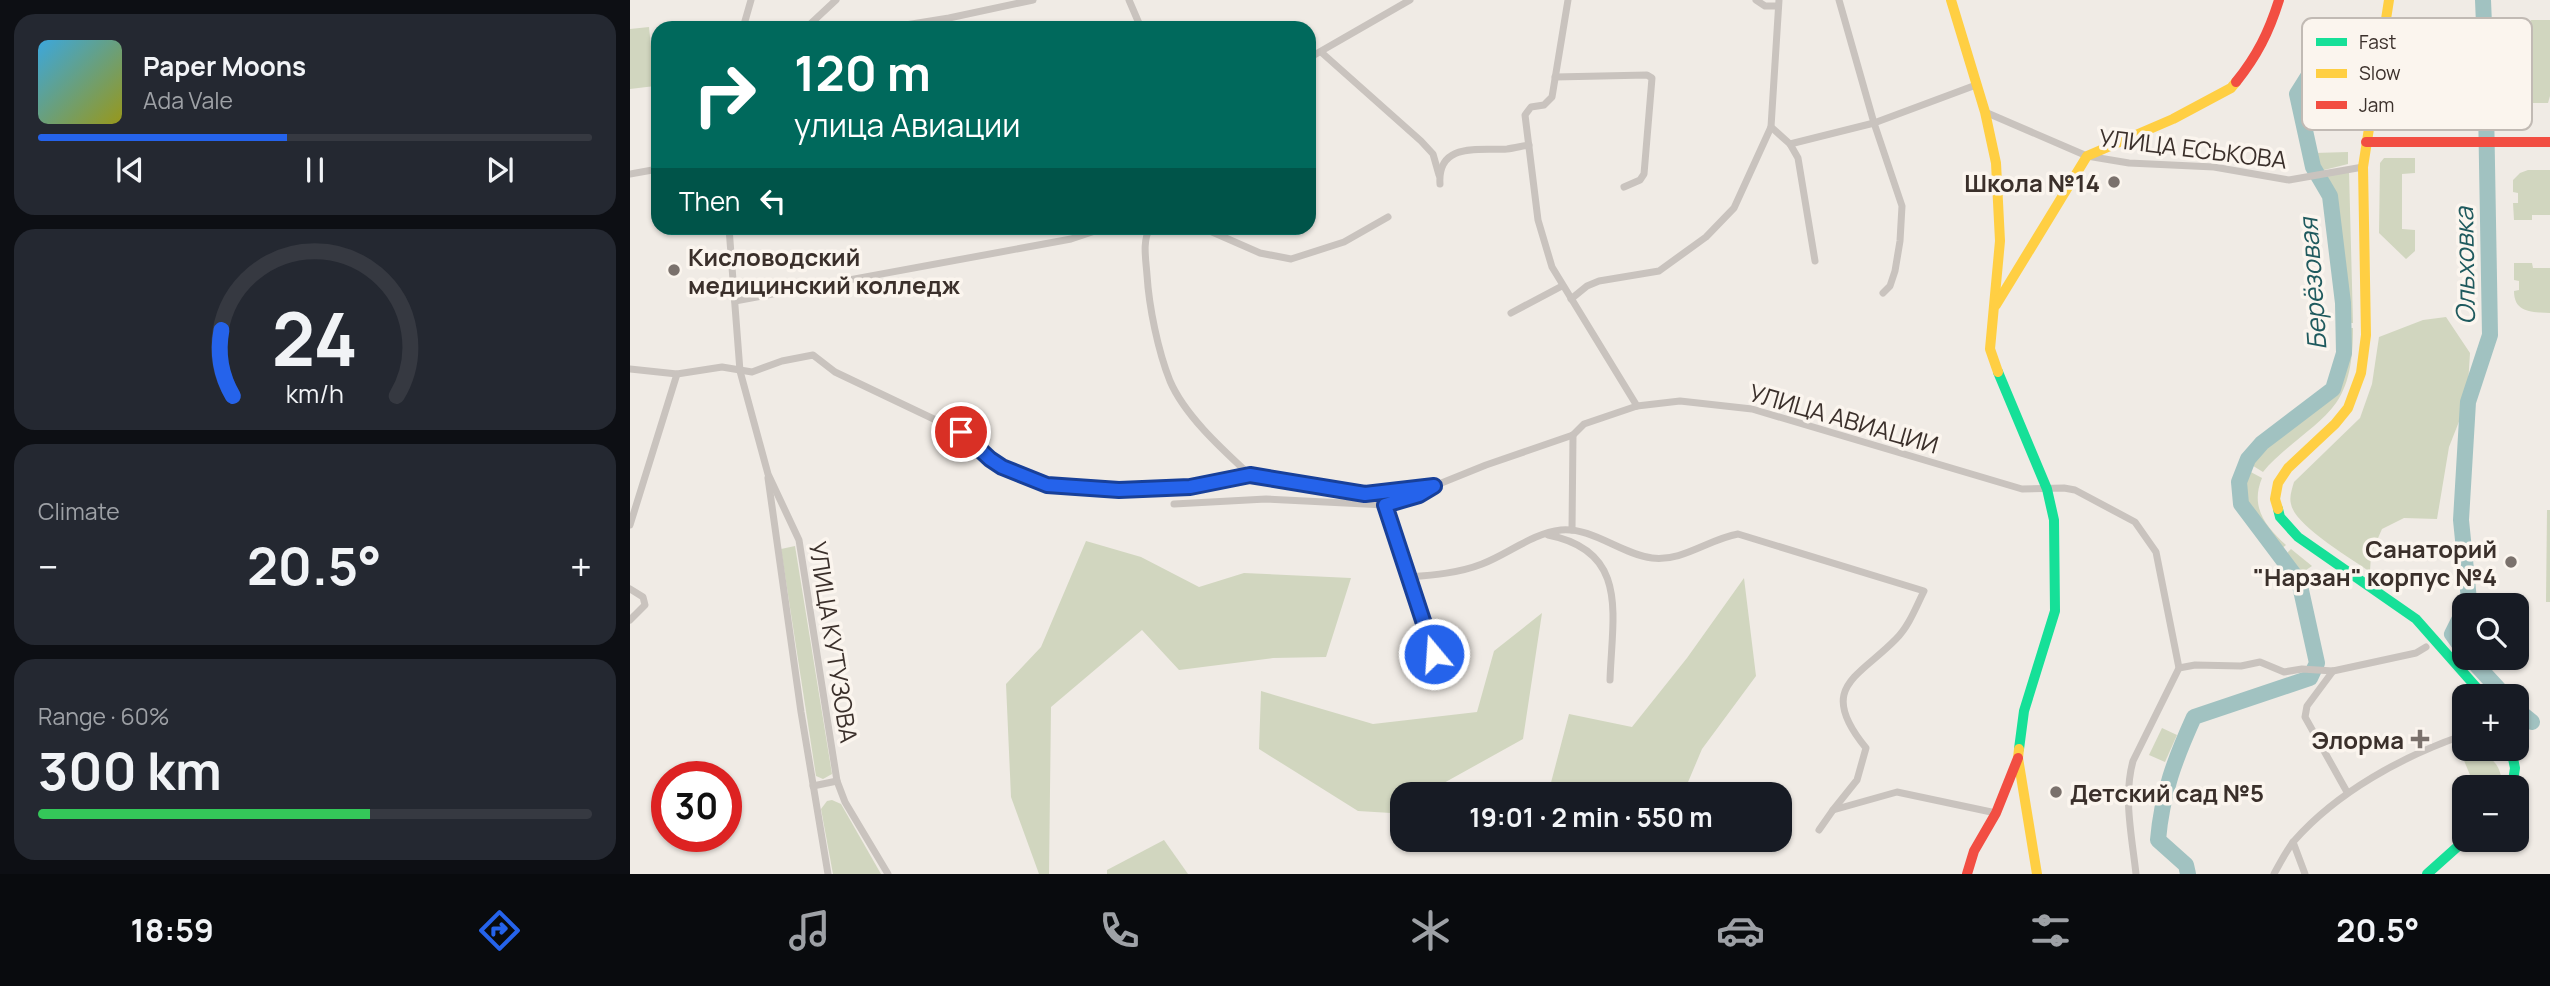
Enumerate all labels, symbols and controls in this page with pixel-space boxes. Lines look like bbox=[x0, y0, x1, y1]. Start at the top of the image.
legend bbox=[2302, 18, 2532, 130]
text: Fast bbox=[2359, 29, 2396, 55]
text: 120 m bbox=[794, 39, 931, 106]
text: Paper Moons bbox=[143, 48, 306, 84]
icon: right bbox=[679, 49, 770, 140]
text: Slow bbox=[2359, 60, 2401, 86]
text: Ada Vale bbox=[143, 84, 233, 116]
text: Jam bbox=[2359, 92, 2394, 118]
text: улица Авиации bbox=[794, 103, 1020, 147]
street label: УЛИЦА ЕСЬКОВА bbox=[2097, 120, 2289, 176]
icon: previous bbox=[111, 151, 149, 189]
icon: pause bbox=[296, 151, 334, 189]
icon: next bbox=[481, 151, 519, 189]
place label: Школа №14 bbox=[1964, 166, 2100, 199]
marker: Школа №14 bbox=[2106, 174, 2122, 190]
icon: left bbox=[754, 182, 792, 220]
text: Then bbox=[679, 183, 740, 219]
water label: Ольховка bbox=[2445, 205, 2483, 325]
water label: Берёзовая bbox=[2289, 214, 2335, 351]
place label: Кисловодский медицинский колледж bbox=[688, 240, 961, 301]
marker: Кисловодский медицинский колледж bbox=[666, 262, 682, 278]
text: 24 bbox=[272, 288, 358, 388]
text: km/h bbox=[286, 375, 344, 410]
street label: УЛИЦА АВИАЦИИ bbox=[1746, 375, 1942, 461]
pin bbox=[931, 402, 991, 462]
icon: arrive bbox=[942, 413, 980, 451]
text: Climate bbox=[38, 495, 120, 527]
text: 20.5° bbox=[247, 530, 382, 601]
place label: Санаторий "Нарзан" корпус №4 bbox=[2253, 532, 2497, 593]
street label: УЛИЦА КУТУЗОВА bbox=[802, 539, 866, 745]
text: − bbox=[38, 540, 59, 592]
text: + bbox=[570, 540, 592, 592]
marker: Санаторий "Нарзан" корпус №4 bbox=[2503, 554, 2519, 570]
map controls bbox=[2452, 593, 2529, 852]
button: search bbox=[2452, 593, 2529, 670]
position arrow bbox=[1397, 617, 1471, 691]
button: + bbox=[2452, 684, 2529, 761]
text: Range · 60% bbox=[38, 700, 169, 732]
place label: Элорма bbox=[2311, 723, 2404, 756]
marker: Элорма bbox=[2410, 729, 2430, 749]
text: 300 km bbox=[38, 735, 222, 806]
speed limit sign: 30 bbox=[651, 761, 742, 852]
button: − bbox=[2452, 775, 2529, 852]
place label: Детский сад №5 bbox=[2070, 776, 2264, 809]
marker: Детский сад №5 bbox=[2048, 784, 2064, 800]
text: 19:01 · 2 min · 550 m bbox=[1469, 799, 1713, 835]
icon: directions bbox=[475, 906, 524, 955]
icon: music bbox=[785, 906, 834, 955]
icon: phone bbox=[1095, 906, 1144, 955]
icon: climate bbox=[1406, 906, 1455, 955]
icon: car bbox=[1716, 906, 1765, 955]
icon: filters bbox=[2026, 906, 2075, 955]
text: 18:59 bbox=[131, 908, 214, 952]
text: 20.5° bbox=[2336, 908, 2419, 952]

